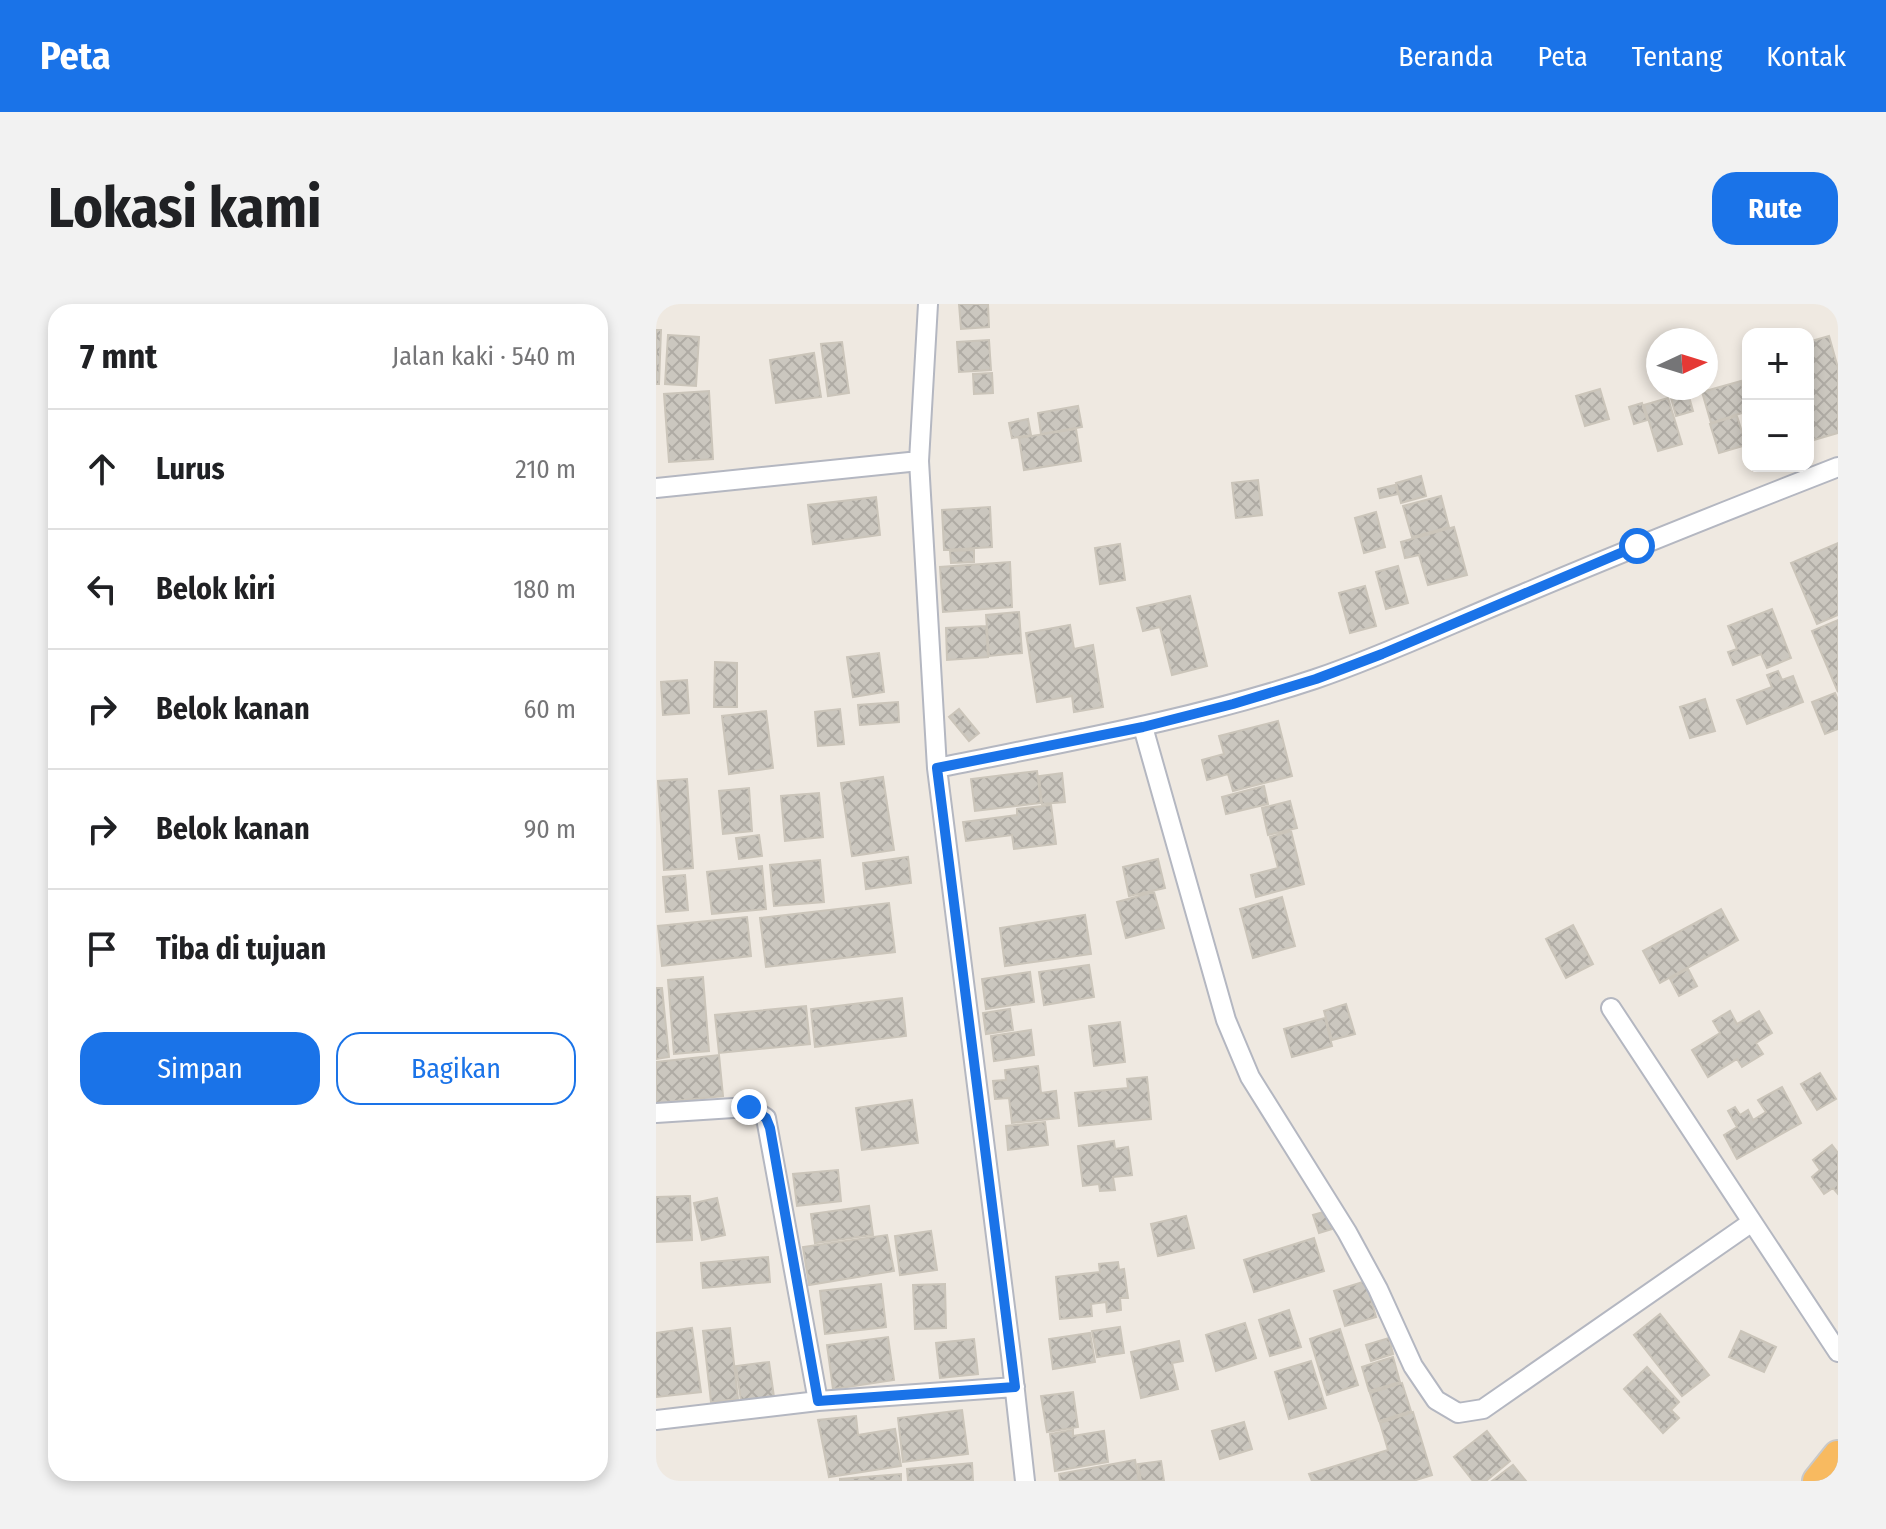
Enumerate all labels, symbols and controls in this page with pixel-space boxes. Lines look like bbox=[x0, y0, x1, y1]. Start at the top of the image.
text: Peta bbox=[40, 33, 111, 79]
text: Beranda bbox=[1398, 40, 1493, 73]
text: Peta bbox=[1537, 40, 1588, 73]
text: Tentang bbox=[1632, 40, 1722, 73]
text: Kontak bbox=[1766, 40, 1846, 73]
button: Rute bbox=[1712, 172, 1838, 245]
text: Lokasi kami bbox=[48, 175, 321, 242]
north arrow bbox=[1646, 328, 1718, 400]
map controls bbox=[1742, 328, 1814, 472]
button: + bbox=[1742, 328, 1814, 400]
text: 7 mnt bbox=[80, 336, 157, 377]
text: Jalan kaki · 540 m bbox=[392, 341, 576, 372]
button: − bbox=[1742, 400, 1814, 472]
icon: ahead bbox=[80, 447, 124, 491]
text: Lurus bbox=[156, 451, 225, 487]
text: 210 m bbox=[515, 454, 576, 485]
route start bbox=[1619, 528, 1655, 564]
icon: left bbox=[80, 567, 124, 611]
text: Belok kiri bbox=[156, 571, 275, 607]
text: 180 m bbox=[513, 574, 576, 605]
icon: right bbox=[80, 687, 124, 731]
text: Belok kanan bbox=[156, 691, 310, 727]
text: 60 m bbox=[523, 694, 576, 725]
icon: right bbox=[80, 807, 124, 851]
text: Belok kanan bbox=[156, 811, 310, 847]
text: 90 m bbox=[524, 814, 576, 845]
icon: arrive bbox=[80, 927, 124, 971]
text: Tiba di tujuan bbox=[156, 931, 326, 967]
button: Simpan bbox=[80, 1032, 320, 1105]
button: Bagikan bbox=[336, 1032, 576, 1105]
route end bbox=[731, 1089, 767, 1125]

